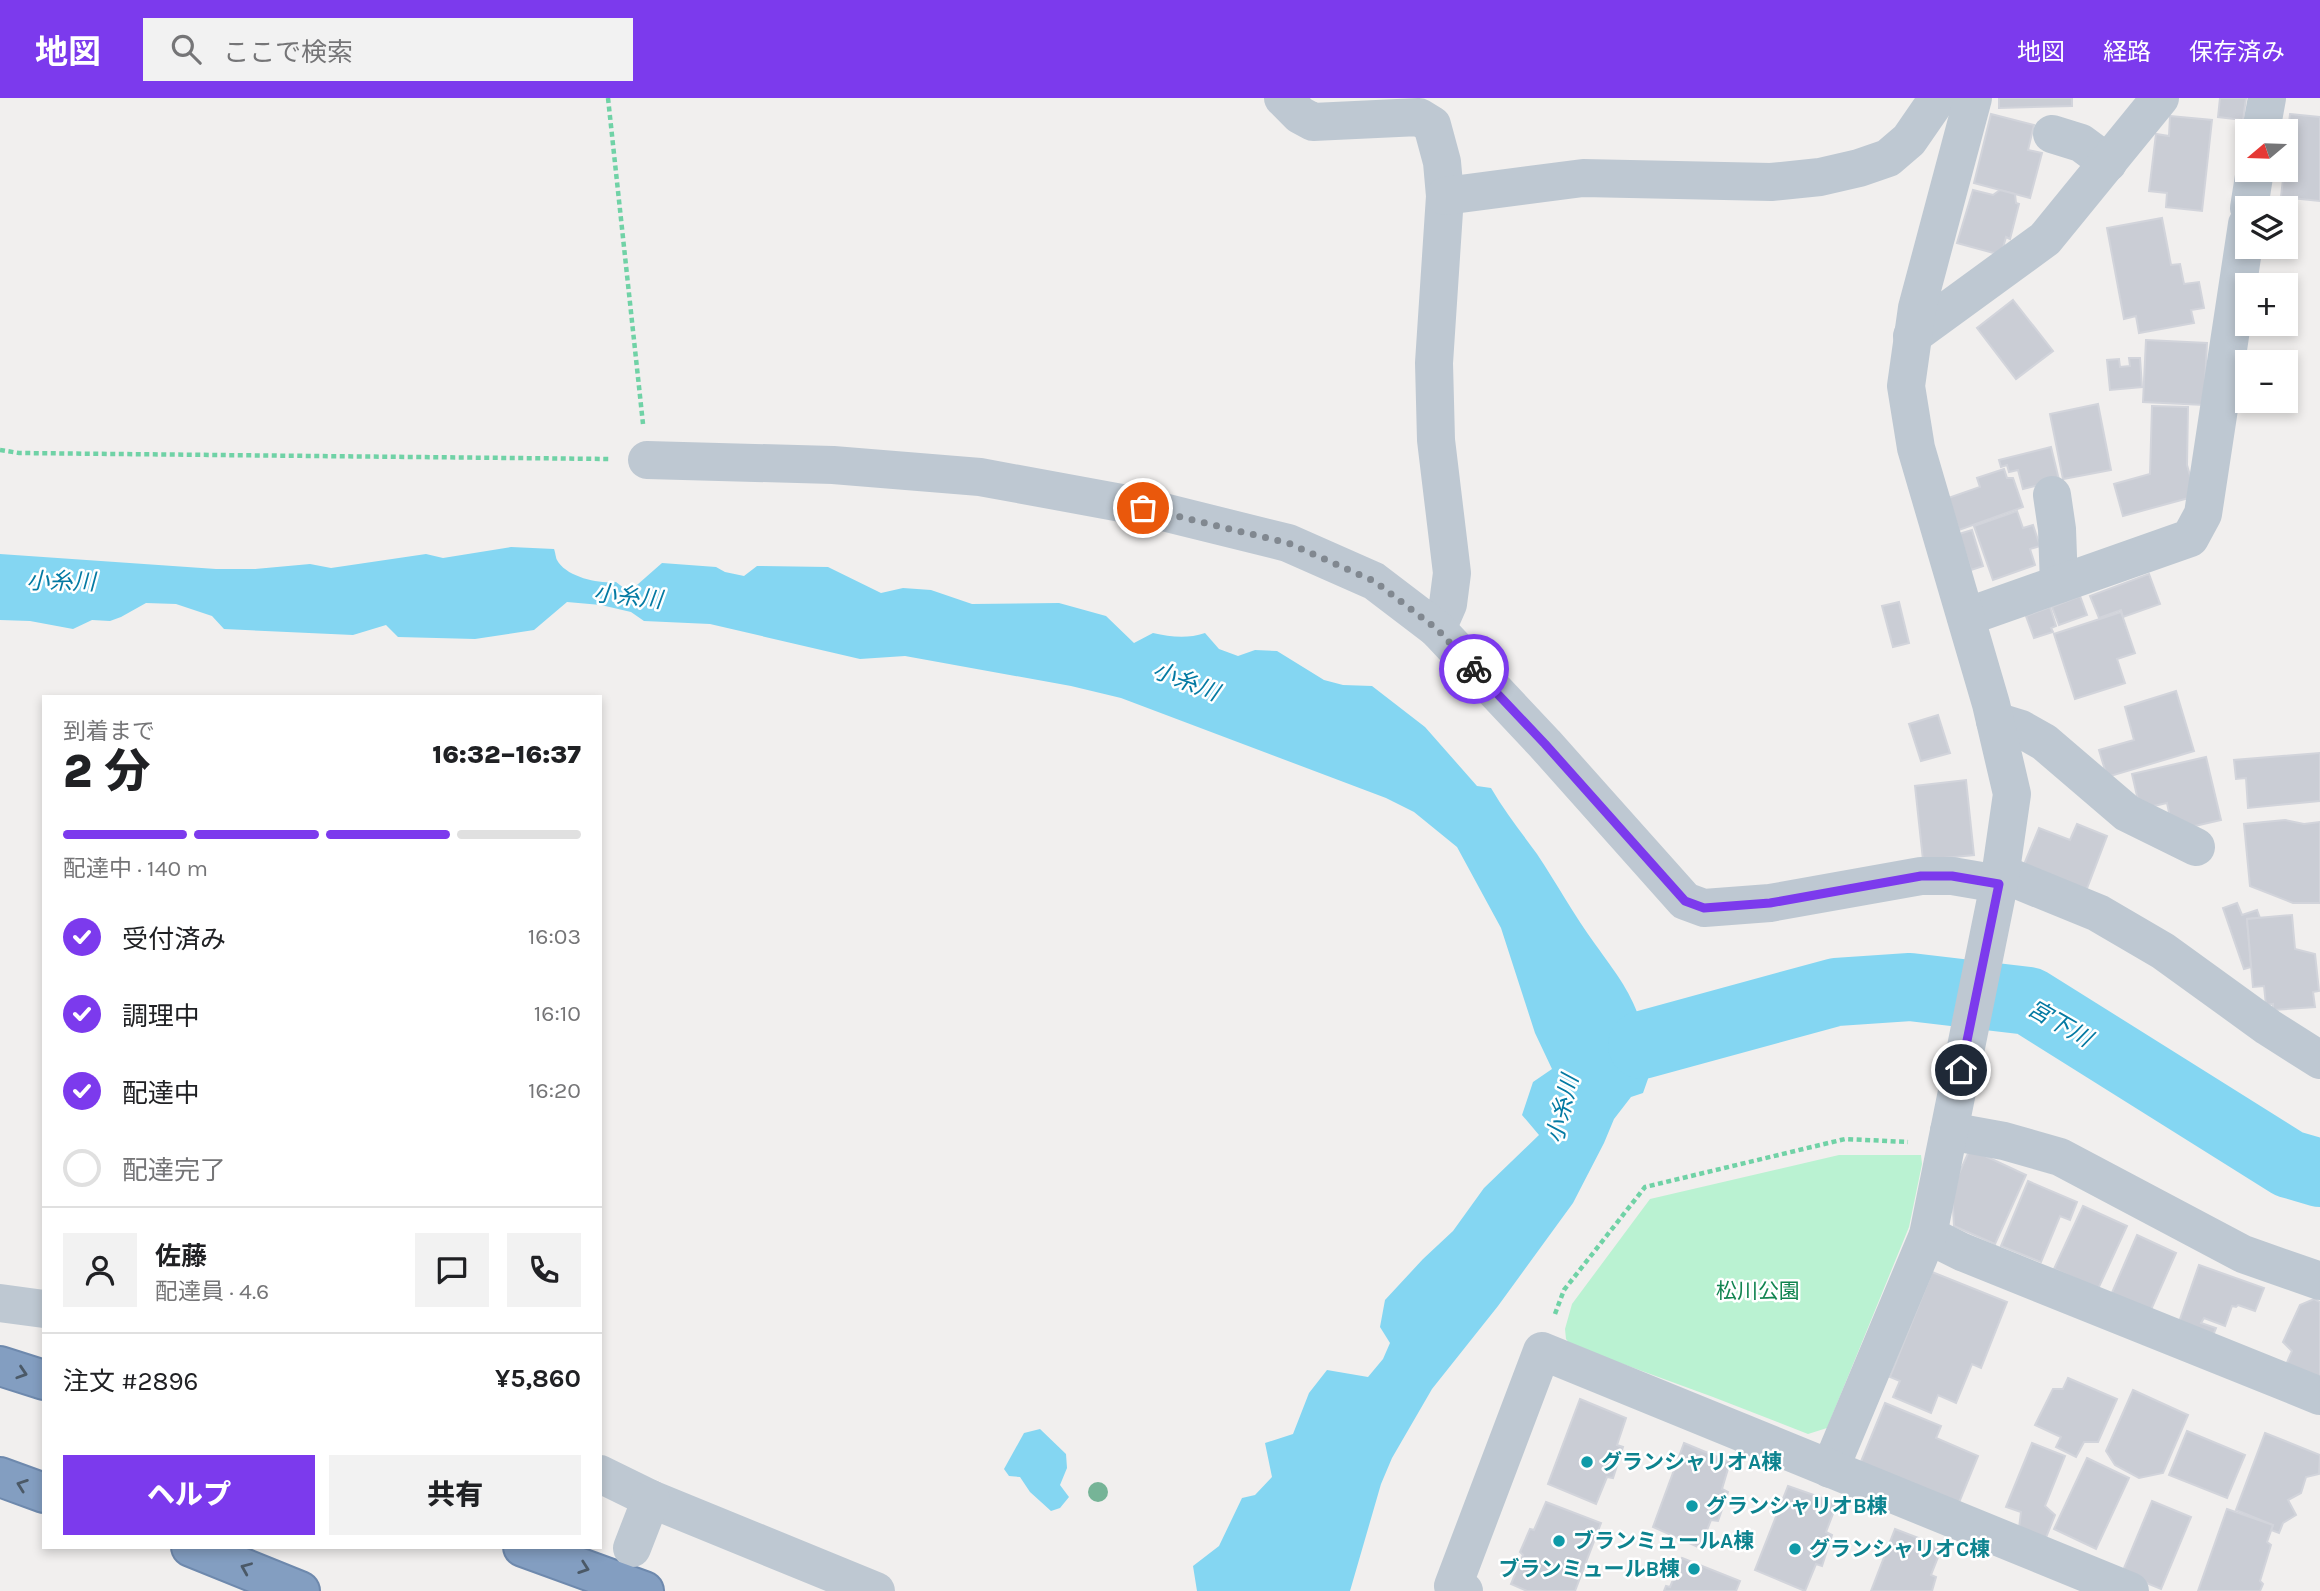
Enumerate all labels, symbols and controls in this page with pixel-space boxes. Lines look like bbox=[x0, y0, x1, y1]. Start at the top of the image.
search box bbox=[143, 18, 633, 81]
icon: search bbox=[167, 30, 205, 68]
text: 地図 bbox=[35, 33, 101, 71]
text: ここで検索 bbox=[223, 37, 353, 68]
text: 地図 bbox=[2017, 38, 2065, 66]
text: 経路 bbox=[2103, 38, 2151, 66]
text: 保存済み bbox=[2189, 38, 2285, 66]
north arrow bbox=[2235, 119, 2298, 182]
map controls bbox=[2235, 119, 2298, 413]
button: layers bbox=[2235, 196, 2298, 259]
button: + bbox=[2235, 273, 2298, 336]
button: − bbox=[2235, 350, 2298, 413]
pin bbox=[1113, 478, 1173, 538]
icon: bag bbox=[1124, 489, 1162, 527]
water label: 小糸川 bbox=[26, 567, 99, 596]
water label: 小糸川 bbox=[592, 579, 667, 614]
courier bbox=[1439, 634, 1509, 704]
icon: bike bbox=[1455, 650, 1493, 688]
water label: 小糸川 bbox=[1149, 656, 1226, 708]
text: 到着まで bbox=[63, 718, 155, 745]
text: 16:32–16:37 bbox=[432, 739, 581, 770]
text: 2 分 bbox=[63, 745, 150, 799]
text: 配達中 · 140 m bbox=[63, 855, 208, 882]
icon: check bbox=[63, 918, 101, 956]
text: 16:03 bbox=[528, 923, 581, 950]
text: 受付済み bbox=[122, 924, 226, 955]
water label: 宮下川 bbox=[2023, 994, 2099, 1054]
icon: check bbox=[63, 995, 101, 1033]
text: 16:10 bbox=[534, 1000, 581, 1027]
text: 調理中 bbox=[122, 1001, 200, 1032]
pin bbox=[1931, 1040, 1991, 1100]
icon: home bbox=[1942, 1051, 1980, 1089]
water label: 小糸川 bbox=[1541, 1069, 1585, 1146]
icon: check bbox=[63, 1072, 101, 1110]
text: 16:20 bbox=[528, 1077, 581, 1104]
text: 配達中 bbox=[122, 1078, 200, 1109]
text: 配達完了 bbox=[122, 1155, 226, 1186]
button: person bbox=[63, 1233, 137, 1307]
button: chat bbox=[415, 1233, 489, 1307]
button: phone bbox=[507, 1233, 581, 1307]
text: 佐藤 bbox=[155, 1241, 207, 1272]
text: 配達員 · 4.6 bbox=[155, 1278, 269, 1305]
park label: 松川公園 bbox=[1716, 1279, 1800, 1303]
text: ¥5,860 bbox=[495, 1363, 581, 1394]
one-way arrow bbox=[16, 1364, 28, 1379]
text: 注文 #2896 bbox=[63, 1366, 198, 1397]
place label: グランシャリオA棟 bbox=[1601, 1450, 1782, 1474]
marker: グランシャリオA棟 bbox=[1579, 1454, 1595, 1470]
button: ヘルプ bbox=[63, 1455, 315, 1535]
button: 共有 bbox=[329, 1455, 581, 1535]
one-way arrow bbox=[16, 1479, 28, 1493]
place label: グランシャリオB棟 bbox=[1706, 1494, 1888, 1518]
marker: グランシャリオB棟 bbox=[1684, 1498, 1700, 1514]
place label: ブランミュールA棟 bbox=[1573, 1529, 1754, 1553]
marker: ブランミュールA棟 bbox=[1551, 1533, 1567, 1549]
place label: グランシャリオC棟 bbox=[1809, 1537, 1990, 1561]
marker: グランシャリオC棟 bbox=[1787, 1541, 1803, 1557]
place label: ブランミュールB棟 bbox=[1498, 1557, 1680, 1581]
one-way arrow bbox=[577, 1560, 590, 1574]
marker: ブランミュールB棟 bbox=[1686, 1561, 1702, 1577]
one-way arrow bbox=[240, 1563, 252, 1577]

